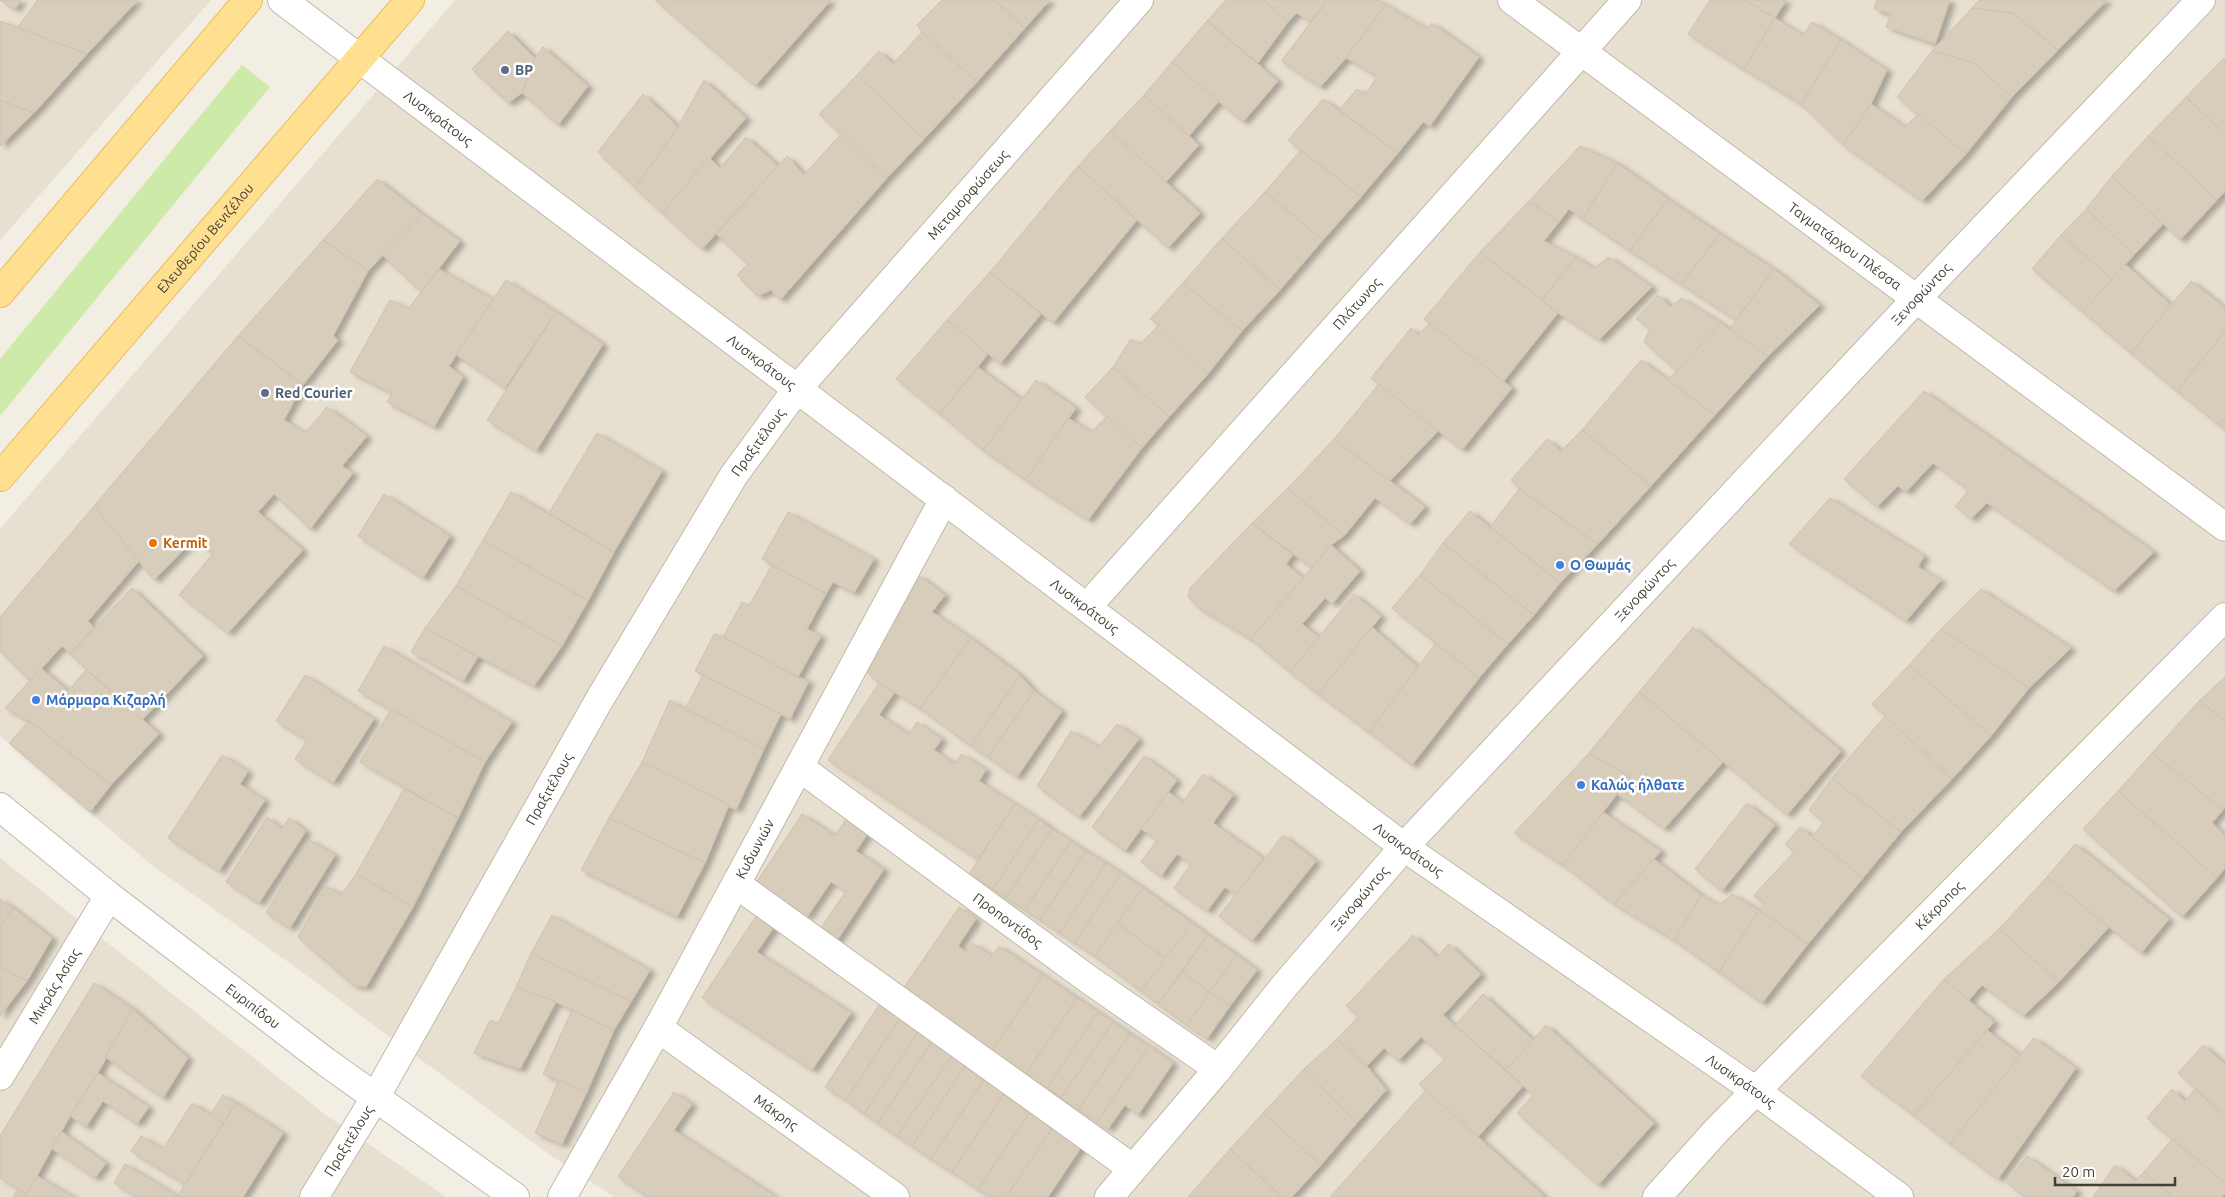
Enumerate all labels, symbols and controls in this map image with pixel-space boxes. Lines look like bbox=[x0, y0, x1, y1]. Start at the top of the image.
place label: BP bbox=[515, 62, 533, 78]
marker: BP bbox=[499, 64, 511, 76]
street label: Λυσικράτους bbox=[401, 87, 476, 149]
street label: Μεταμορφώσεως bbox=[924, 146, 1012, 243]
street label: Ελευθερίου Βενιζέλου bbox=[154, 180, 257, 296]
street label: Ταγματάρχου Πλέσσα bbox=[1785, 199, 1905, 294]
street label: Ξενοφώντος bbox=[1888, 259, 1955, 328]
street label: Πλάτωνος bbox=[1330, 274, 1385, 333]
street label: Λυσικράτους bbox=[724, 331, 800, 393]
place label: Red Courier bbox=[275, 385, 353, 401]
marker: Red Courier bbox=[259, 387, 271, 399]
street label: Πραξιτέλους bbox=[728, 405, 788, 479]
place label: Kermit bbox=[163, 535, 208, 551]
marker: Kermit bbox=[147, 537, 159, 549]
street label: Ξενοφώντος bbox=[1611, 555, 1678, 624]
place label: Ο Θωμάς bbox=[1570, 557, 1631, 573]
marker: Ο Θωμάς bbox=[1554, 559, 1566, 571]
street label: Λυσικράτους bbox=[1048, 575, 1123, 637]
place label: Μάρμαρα Κιζαρλή bbox=[46, 692, 166, 709]
marker: Μάρμαρα Κιζαρλή bbox=[30, 694, 42, 706]
street label: Πραξιτέλους bbox=[522, 750, 576, 828]
place label: Καλώς ήλθατε bbox=[1591, 777, 1685, 793]
marker: Καλώς ήλθατε bbox=[1575, 779, 1587, 791]
street label: Κυδωνιών bbox=[732, 816, 778, 881]
street label: Λυσικράτους bbox=[1371, 819, 1447, 880]
street label: Ξενοφώντος bbox=[1328, 862, 1392, 934]
street label: Κέκροπος bbox=[1912, 877, 1967, 933]
street label: Προποντίδος bbox=[970, 890, 1046, 951]
street label: Μικράς Ασίας bbox=[25, 945, 84, 1027]
street label: Ευριπίδου bbox=[223, 980, 283, 1032]
street label: Λυσικράτους bbox=[1703, 1051, 1779, 1111]
street label: Μάκρης bbox=[751, 1091, 802, 1134]
street label: Πραξιτέλους bbox=[321, 1102, 377, 1179]
scale bar bbox=[2055, 1154, 2175, 1186]
text: 20 m bbox=[2062, 1163, 2095, 1180]

